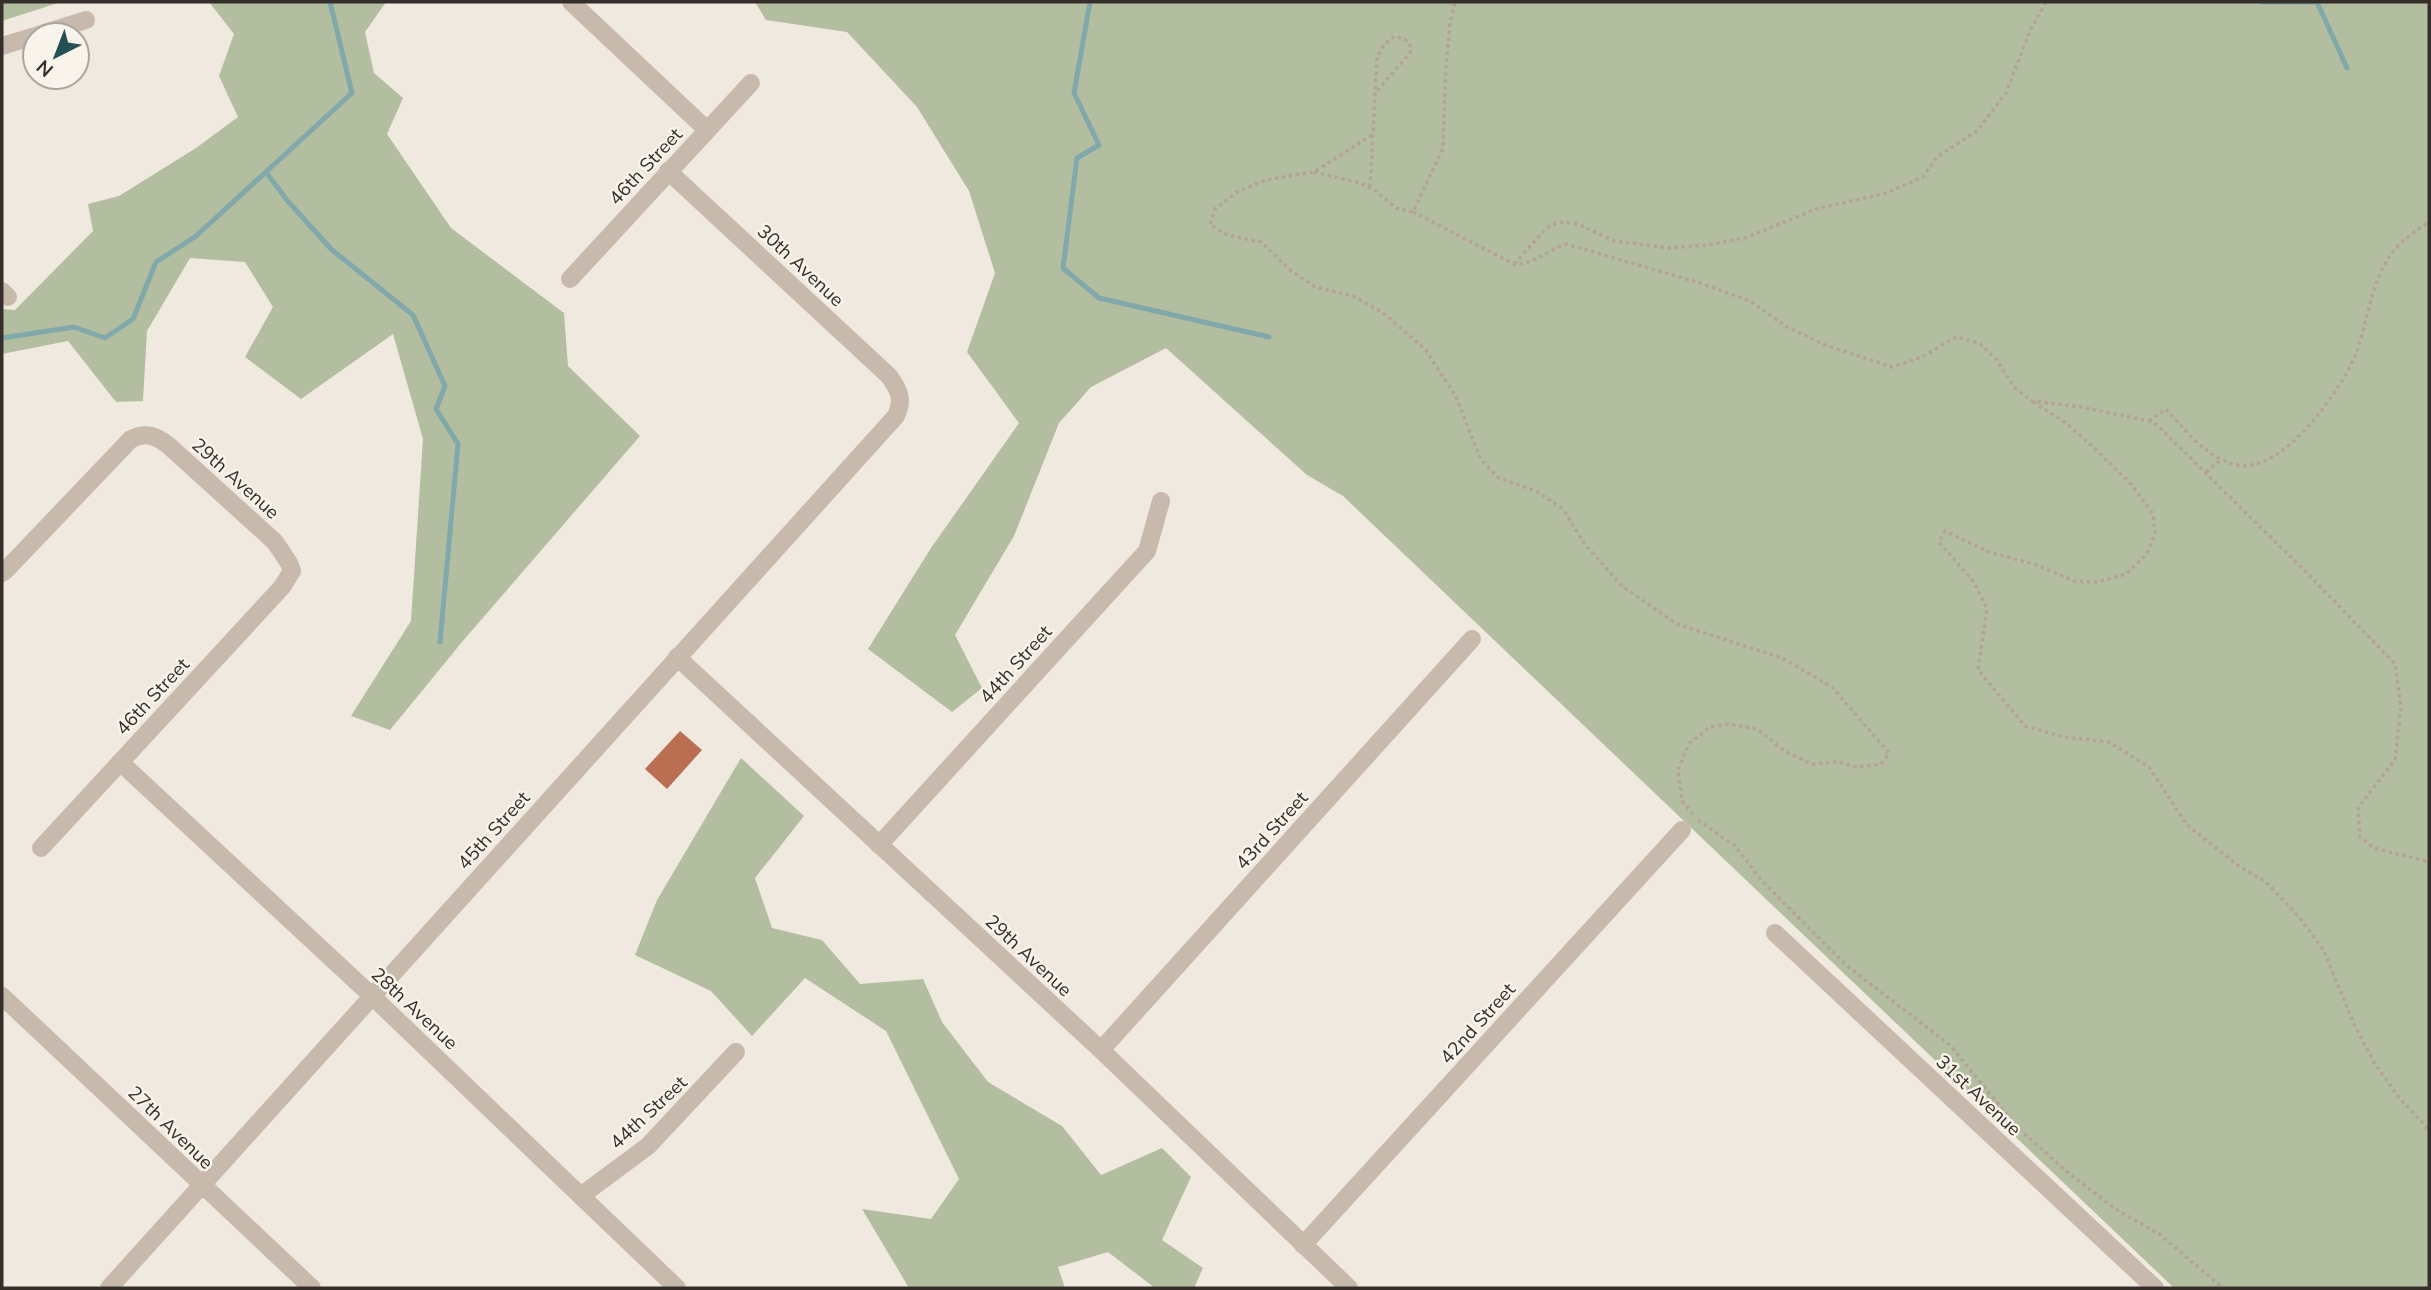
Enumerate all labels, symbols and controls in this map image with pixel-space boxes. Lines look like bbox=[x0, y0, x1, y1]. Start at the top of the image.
north arrow bbox=[21, 21, 91, 91]
text: N bbox=[31, 53, 59, 82]
street label: 46th Street bbox=[603, 122, 689, 211]
street label: 30th Avenue bbox=[751, 219, 849, 313]
street label: 29th Avenue bbox=[186, 432, 285, 525]
street label: 44th Street bbox=[974, 620, 1058, 709]
street label: 46th Street bbox=[110, 652, 196, 741]
street label: 45th Street bbox=[452, 786, 536, 875]
street label: 43rd Street bbox=[1230, 786, 1314, 876]
street label: 29th Avenue bbox=[979, 909, 1077, 1003]
street label: 28th Avenue bbox=[365, 962, 463, 1056]
street label: 42nd Street bbox=[1434, 977, 1522, 1070]
street label: 31st Avenue bbox=[1930, 1049, 2027, 1142]
street label: 44th Street bbox=[604, 1070, 693, 1155]
street label: 27th Avenue bbox=[122, 1080, 219, 1175]

